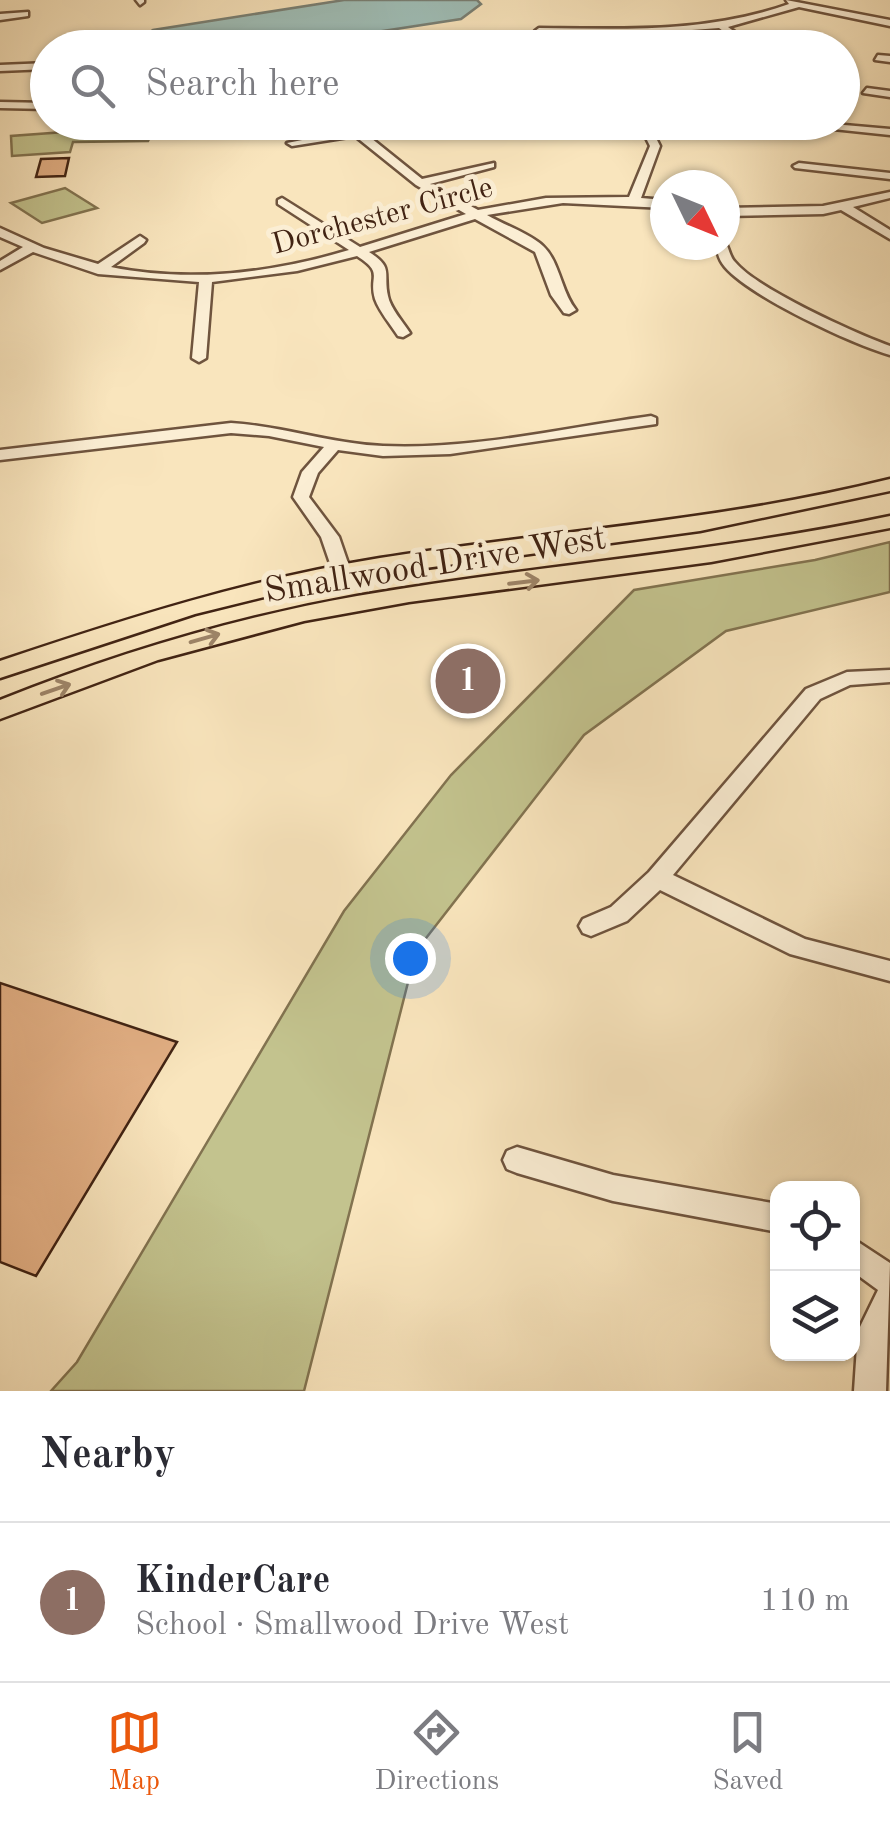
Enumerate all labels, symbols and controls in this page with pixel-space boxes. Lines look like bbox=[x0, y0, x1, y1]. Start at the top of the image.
search box bbox=[30, 30, 860, 140]
icon: search bbox=[65, 58, 120, 113]
text: Search here bbox=[145, 66, 340, 104]
north arrow bbox=[650, 170, 740, 260]
street label: Dorchester Circle bbox=[269, 173, 496, 261]
street label: Smallwood Drive West bbox=[262, 521, 609, 610]
one-way arrow bbox=[508, 572, 540, 591]
one-way arrow bbox=[188, 628, 220, 646]
pin: 1 bbox=[436, 644, 500, 718]
one-way arrow bbox=[39, 679, 70, 697]
your location bbox=[385, 933, 436, 984]
map controls bbox=[770, 1181, 860, 1361]
button: locate bbox=[770, 1181, 860, 1271]
button: layers bbox=[770, 1271, 860, 1361]
text: Nearby bbox=[40, 1435, 176, 1477]
text: KinderCare bbox=[135, 1563, 330, 1601]
text: 1 bbox=[63, 1586, 82, 1618]
text: 110 m bbox=[760, 1586, 850, 1618]
text: School · Smallwood Drive West bbox=[135, 1610, 569, 1642]
tab: Map bbox=[107, 1705, 162, 1800]
tab: Directions bbox=[375, 1705, 499, 1800]
tab: Saved bbox=[712, 1705, 783, 1800]

